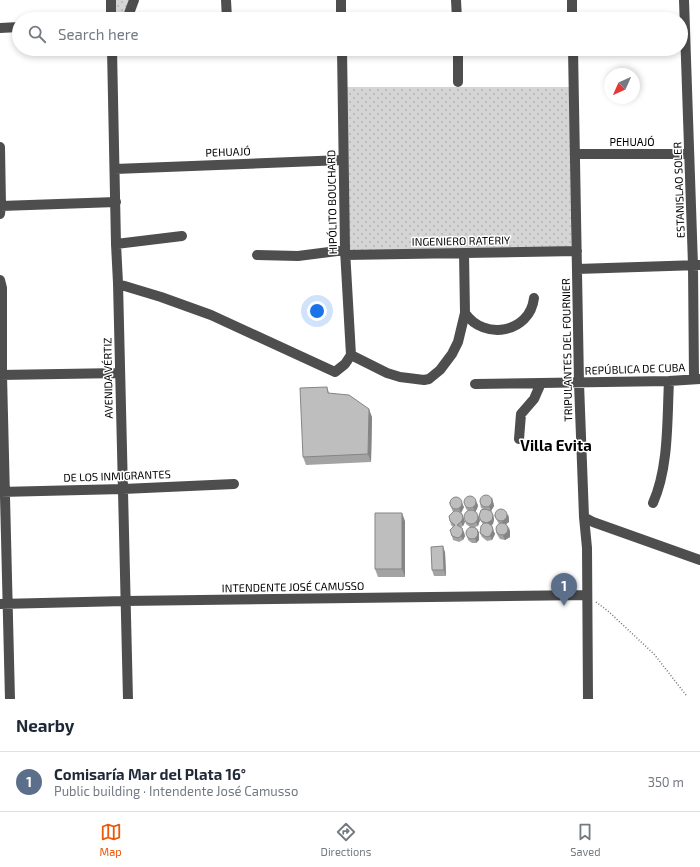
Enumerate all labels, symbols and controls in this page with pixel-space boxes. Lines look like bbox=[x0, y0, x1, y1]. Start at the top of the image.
search box bbox=[12, 12, 688, 56]
icon: search bbox=[26, 23, 48, 45]
text: Search here bbox=[58, 25, 139, 43]
north arrow bbox=[604, 68, 640, 104]
street label: PEHUAJÓ bbox=[609, 135, 655, 148]
street label: ESTANISLAO SOLER bbox=[670, 142, 687, 238]
street label: PEHUAJÓ bbox=[205, 144, 251, 159]
street label: HIPÓLITO BOUCHARD bbox=[324, 150, 339, 254]
street label: INGENIERO RATERIY bbox=[412, 233, 511, 248]
street label: TRIPULANTES DEL FOURNIER bbox=[559, 278, 574, 422]
your location bbox=[307, 301, 327, 321]
street label: AVENIDA VÉRTIZ bbox=[100, 337, 115, 419]
street label: REPÚBLICA DE CUBA bbox=[584, 360, 686, 377]
district label: Villa Evita bbox=[520, 436, 592, 454]
street label: DE LOS INMIGRANTES bbox=[63, 467, 171, 484]
pin: 1 bbox=[551, 573, 577, 606]
street label: INTENDENTE JOSÉ CAMUSSO bbox=[222, 579, 364, 594]
text: Nearby bbox=[16, 715, 74, 735]
text: Comisaría Mar del Plata 16° bbox=[54, 765, 246, 783]
text: 1 bbox=[26, 774, 32, 790]
text: 350 m bbox=[648, 774, 684, 790]
text: Public building · Intendente José Camusso bbox=[54, 783, 298, 799]
tab: Map bbox=[100, 821, 122, 858]
tab: Directions bbox=[321, 821, 371, 858]
tab: Saved bbox=[570, 821, 601, 858]

